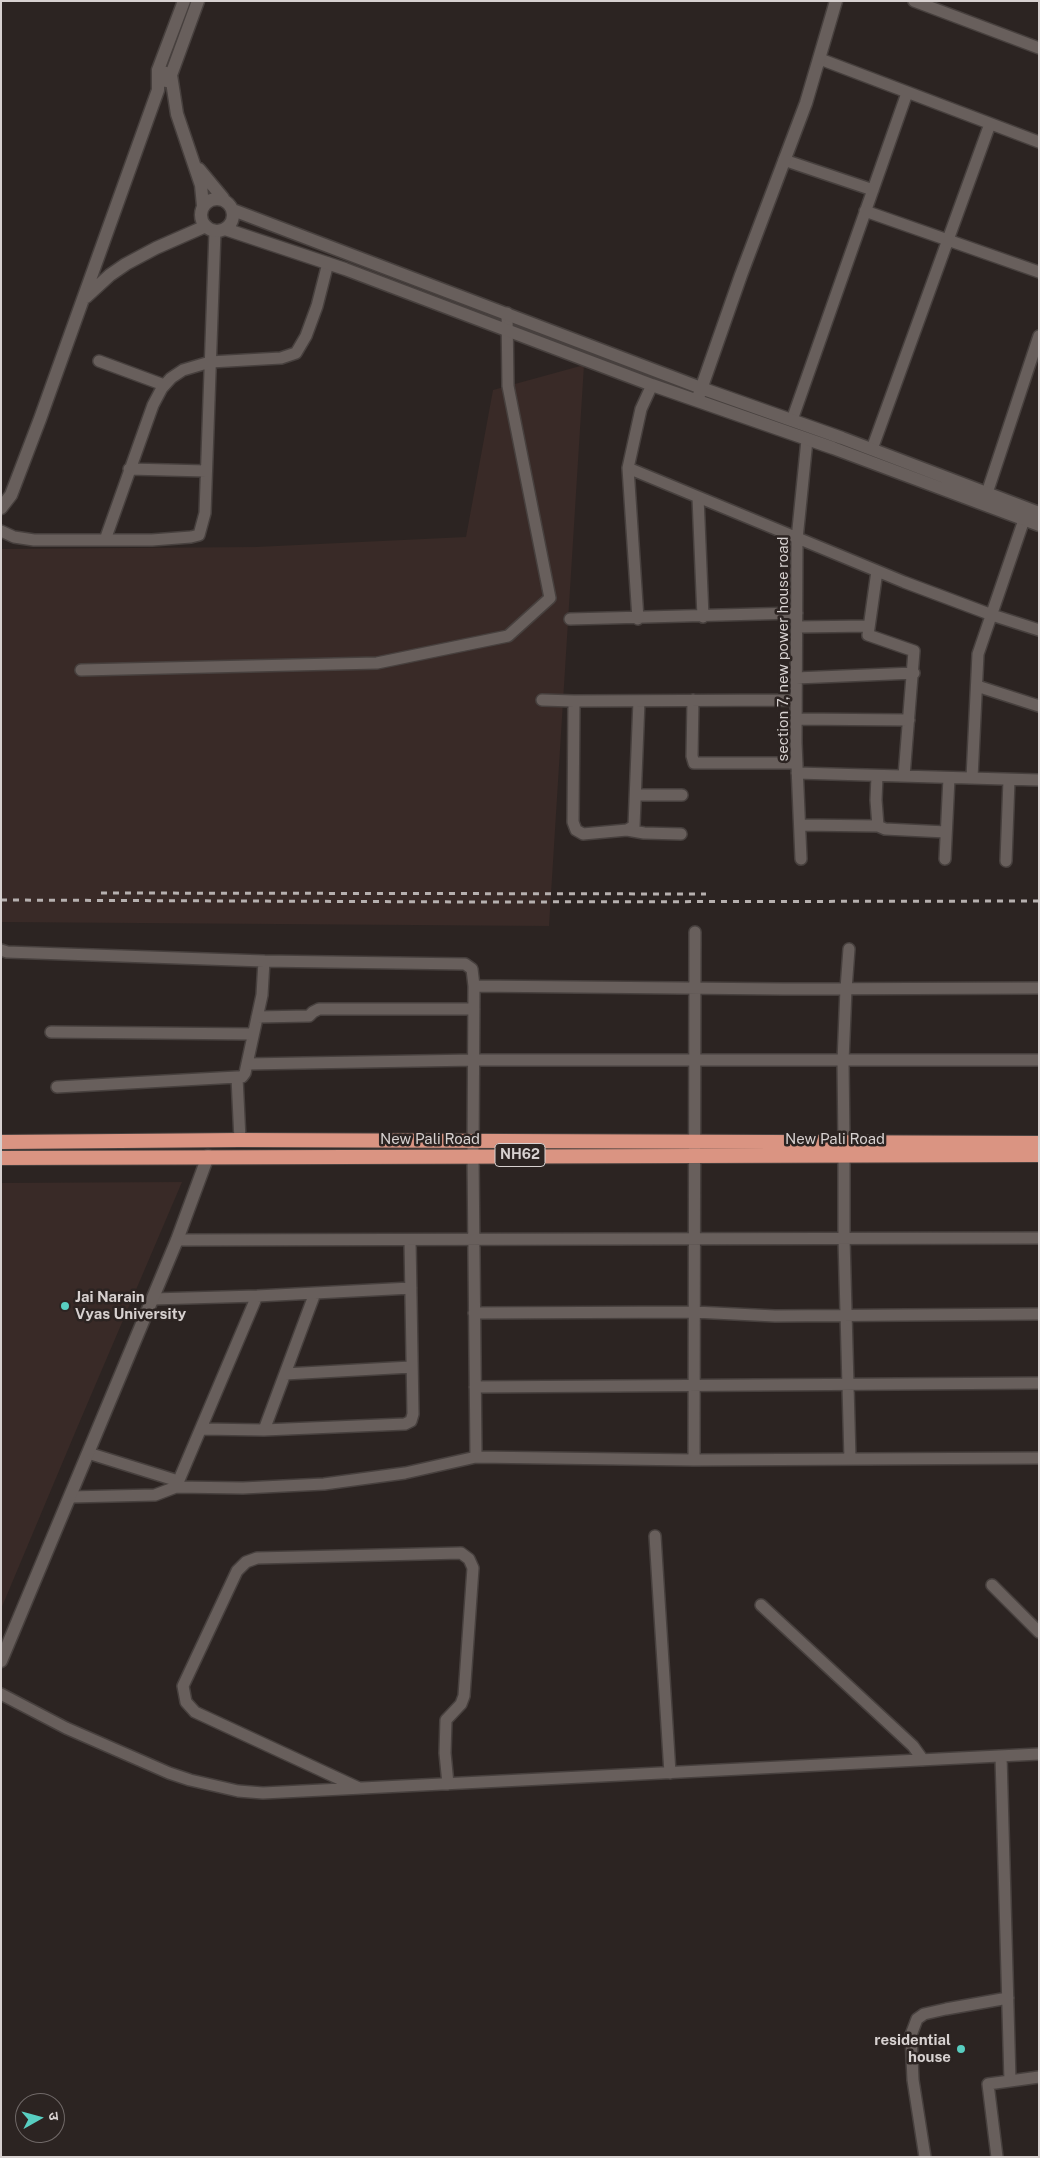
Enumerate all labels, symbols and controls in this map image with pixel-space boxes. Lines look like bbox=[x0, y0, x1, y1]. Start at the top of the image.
street label: section 7, new power house road bbox=[774, 537, 792, 761]
street label: New Pali Road bbox=[380, 1130, 480, 1148]
street label: New Pali Road bbox=[785, 1130, 885, 1148]
road number: NH62 bbox=[495, 1144, 545, 1166]
place label: Jai Narain Vyas University bbox=[75, 1288, 186, 1323]
marker: Jai Narain Vyas University bbox=[59, 1300, 71, 1312]
place label: residential house bbox=[874, 2031, 951, 2066]
marker: residential house bbox=[955, 2043, 967, 2055]
north arrow bbox=[15, 2093, 65, 2143]
text: उ bbox=[45, 2111, 62, 2121]

